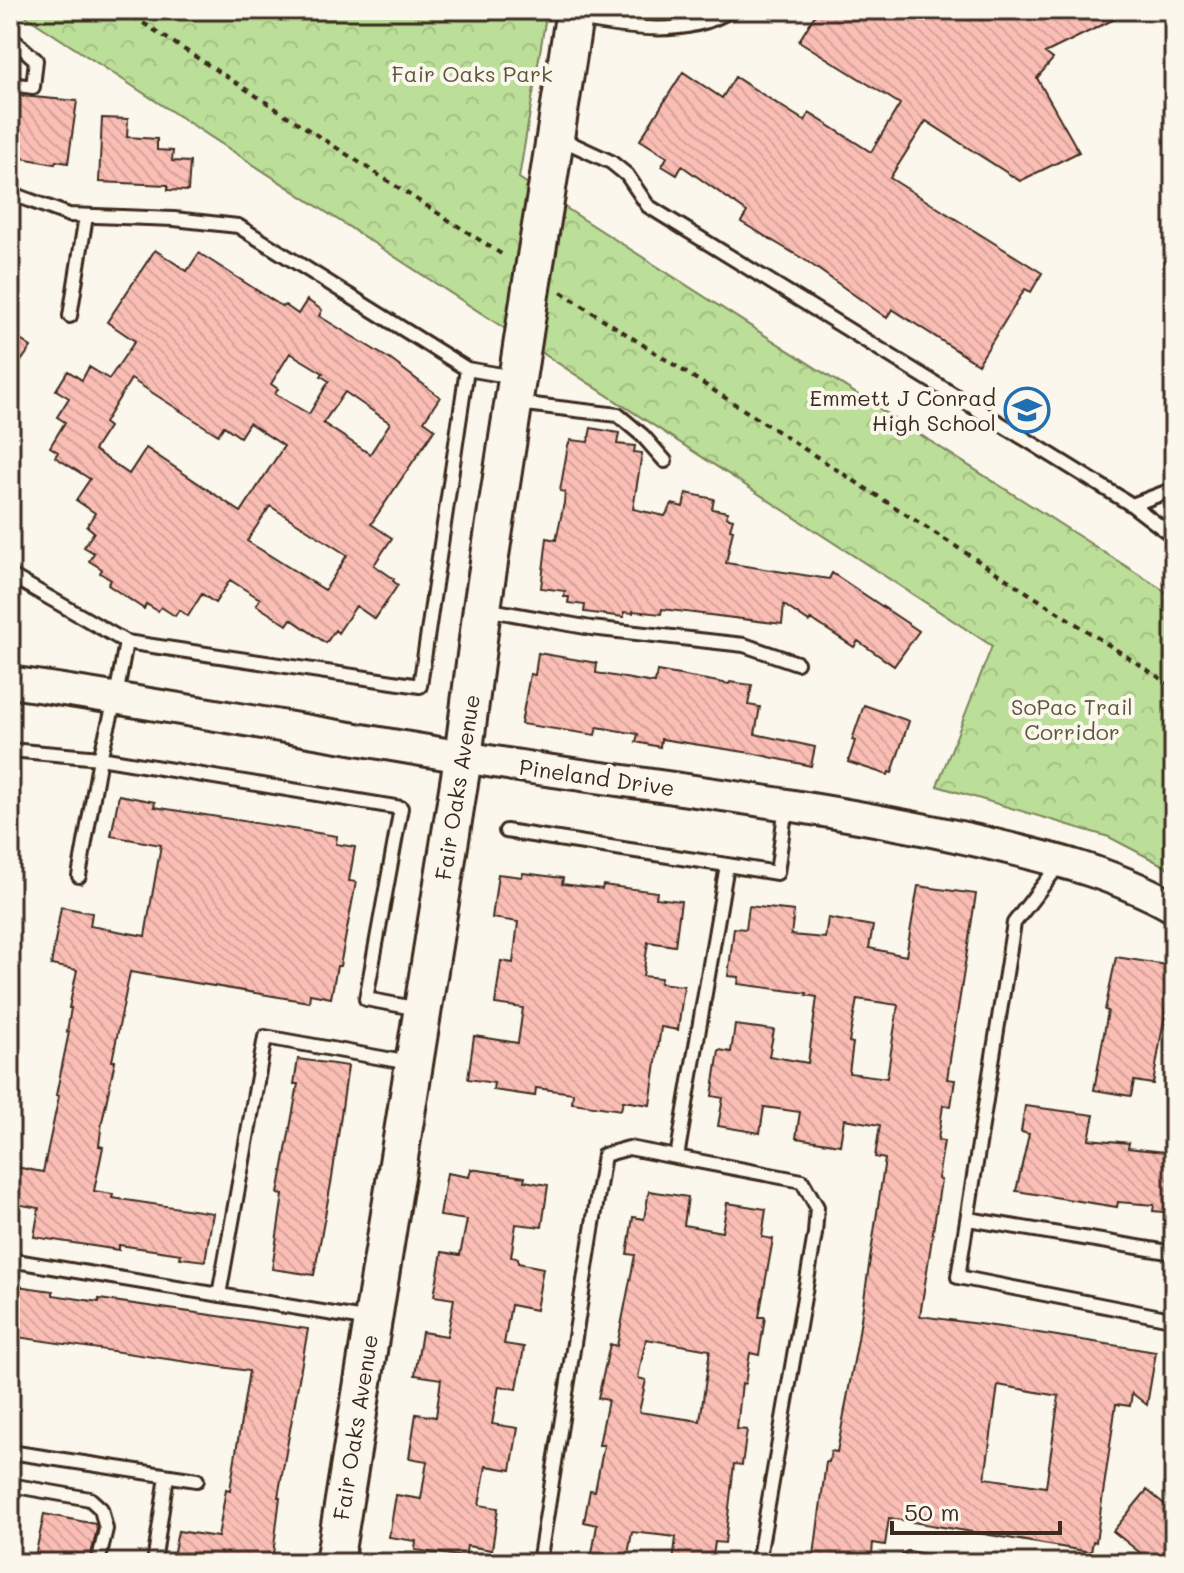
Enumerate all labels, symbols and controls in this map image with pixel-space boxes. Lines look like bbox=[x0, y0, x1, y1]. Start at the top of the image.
park label: Fair Oaks Park bbox=[391, 59, 553, 88]
place label: Emmett J Conrad High School bbox=[810, 383, 996, 437]
school or university icon: Emmett J Conrad High School bbox=[1003, 386, 1051, 434]
street label: Fair Oaks Avenue bbox=[428, 692, 486, 882]
park label: SoPac Trail Corridor bbox=[1011, 692, 1133, 746]
street label: Pineland Drive bbox=[517, 752, 677, 802]
street label: Fair Oaks Avenue bbox=[326, 1332, 384, 1522]
scale bar bbox=[892, 1485, 1060, 1535]
text: 50 m bbox=[904, 1496, 960, 1527]

